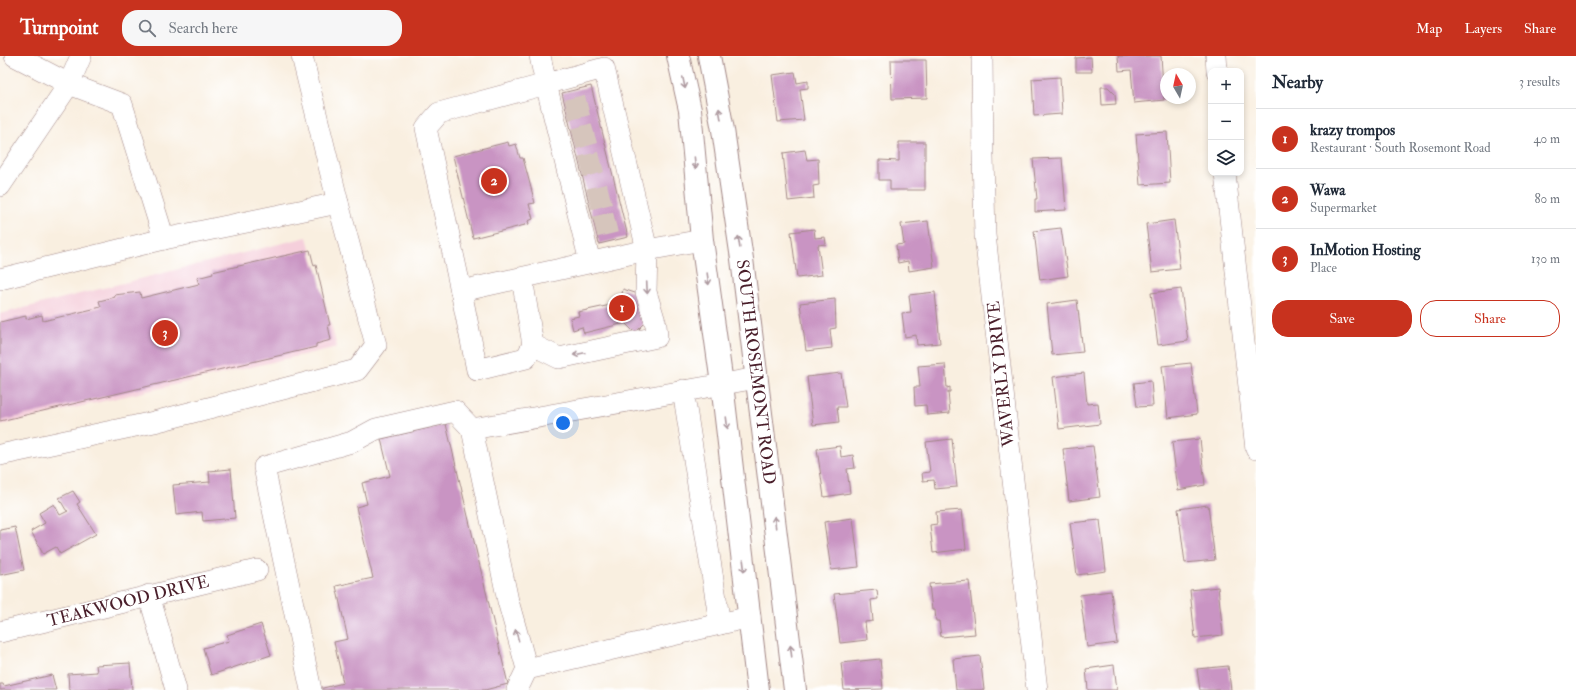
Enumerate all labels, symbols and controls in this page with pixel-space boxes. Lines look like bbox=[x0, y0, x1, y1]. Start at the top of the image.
search box bbox=[122, 10, 402, 46]
text: Turnpoint bbox=[20, 16, 98, 40]
icon: search bbox=[136, 17, 158, 39]
text: Search here bbox=[168, 19, 238, 38]
text: Map bbox=[1416, 20, 1442, 37]
text: Layers bbox=[1464, 20, 1502, 37]
text: Share bbox=[1524, 20, 1556, 37]
north arrow bbox=[1160, 68, 1196, 104]
map controls bbox=[1208, 68, 1244, 176]
button: + bbox=[1208, 68, 1244, 104]
text: Nearby bbox=[1272, 72, 1323, 93]
text: 3 results bbox=[1519, 74, 1560, 90]
one-way arrow bbox=[680, 76, 688, 89]
button: − bbox=[1208, 104, 1244, 140]
one-way arrow bbox=[715, 108, 723, 121]
text: krazy trompos bbox=[1310, 121, 1395, 140]
text: 1 bbox=[1283, 131, 1287, 147]
text: 40 m bbox=[1534, 131, 1560, 147]
button: layers bbox=[1208, 140, 1244, 176]
text: Restaurant · South Rosemont Road bbox=[1310, 140, 1491, 156]
one-way arrow bbox=[691, 156, 698, 169]
pin: 2 bbox=[481, 166, 507, 196]
text: Wawa bbox=[1310, 181, 1345, 200]
text: 2 bbox=[1282, 191, 1288, 207]
text: 80 m bbox=[1534, 191, 1560, 207]
text: Supermarket bbox=[1310, 200, 1377, 216]
one-way arrow bbox=[735, 236, 743, 249]
text: InMotion Hosting bbox=[1310, 241, 1421, 260]
text: 3 bbox=[1283, 251, 1288, 267]
text: 130 m bbox=[1531, 251, 1560, 267]
street label: SOUTH ROSEMONT ROAD bbox=[732, 258, 780, 486]
text: Place bbox=[1310, 260, 1337, 276]
one-way arrow bbox=[704, 272, 712, 285]
one-way arrow bbox=[643, 282, 650, 295]
pin: 1 bbox=[609, 293, 635, 323]
street label: WAVERLY DRIVE bbox=[983, 300, 1019, 449]
button: Save bbox=[1272, 300, 1412, 337]
button: Share bbox=[1420, 300, 1560, 337]
pin: 3 bbox=[152, 318, 178, 348]
one-way arrow bbox=[573, 350, 586, 358]
your location bbox=[553, 413, 573, 433]
one-way arrow bbox=[723, 416, 731, 429]
one-way arrow bbox=[771, 516, 779, 529]
one-way arrow bbox=[740, 559, 747, 572]
street label: TEAKWOOD DRIVE bbox=[45, 571, 211, 631]
one-way arrow bbox=[513, 629, 521, 642]
one-way arrow bbox=[788, 645, 795, 658]

